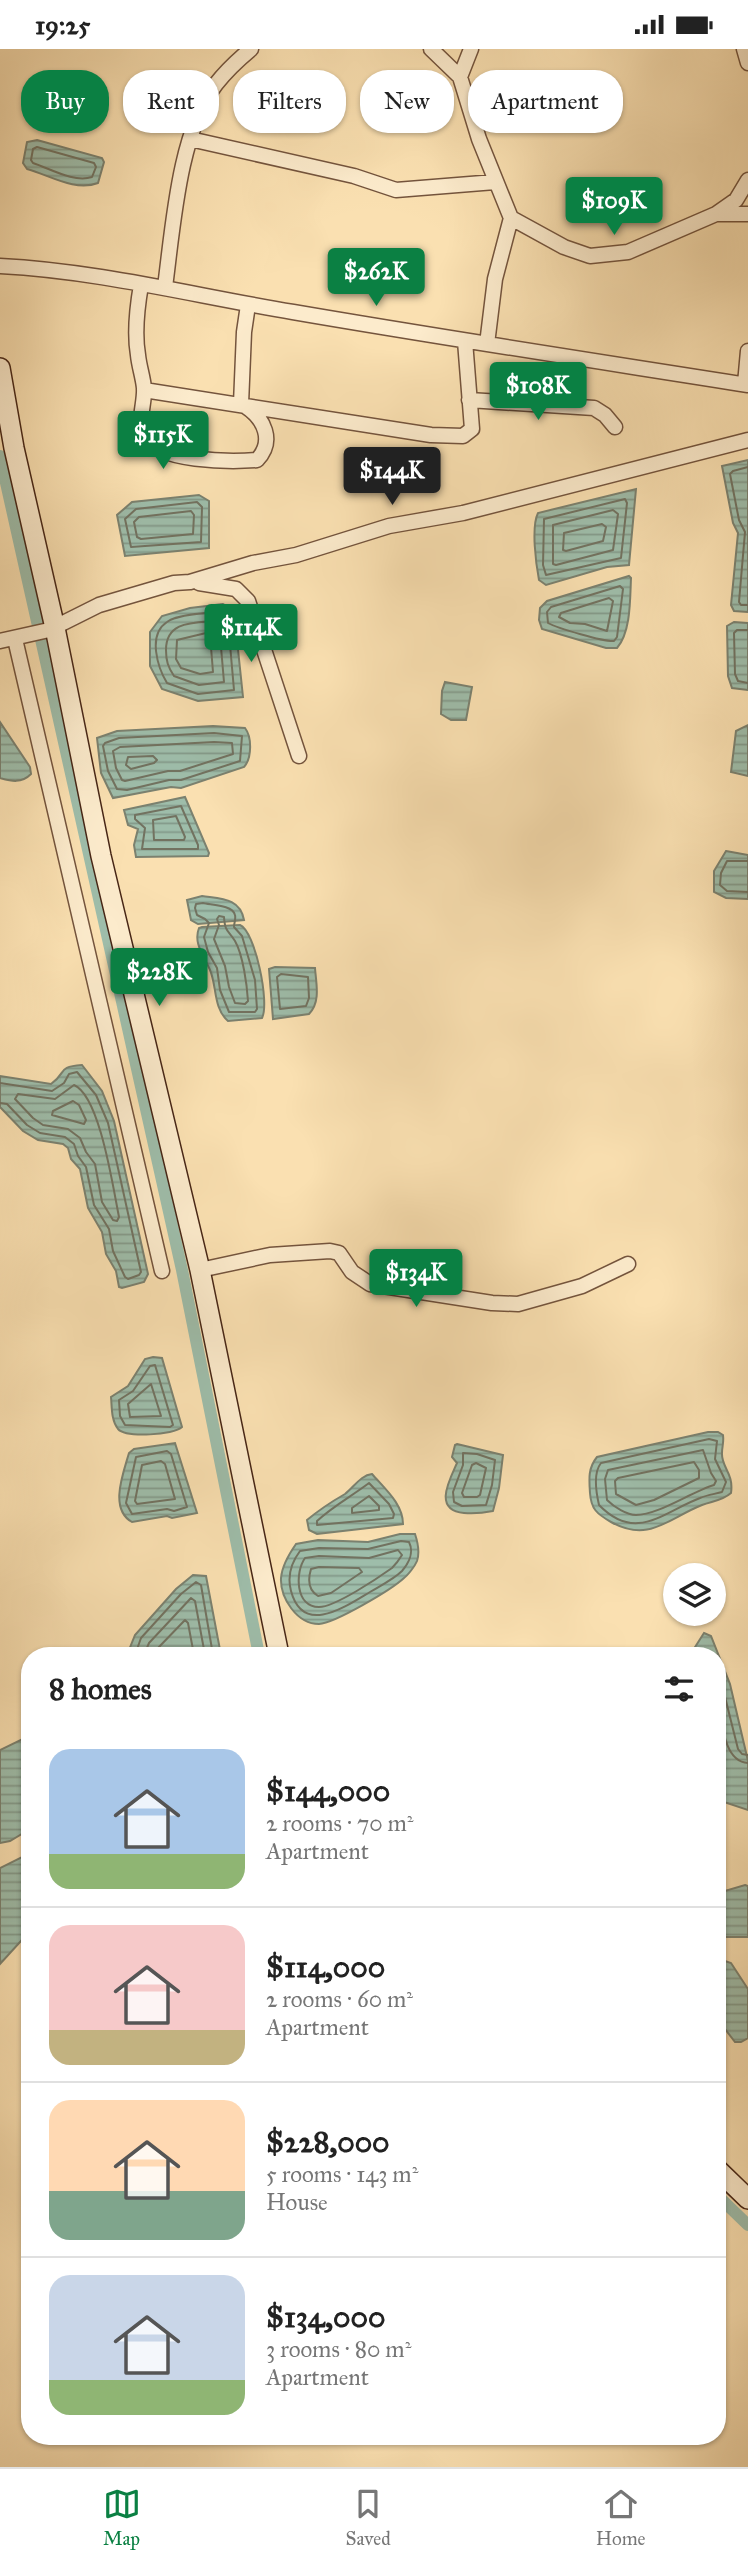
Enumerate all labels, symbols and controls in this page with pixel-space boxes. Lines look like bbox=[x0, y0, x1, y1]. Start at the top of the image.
text: 19:25 bbox=[35, 9, 90, 41]
chip: Buy bbox=[21, 70, 109, 133]
chip: Rent bbox=[123, 70, 219, 133]
chip: Filters bbox=[233, 70, 346, 133]
chip: New bbox=[360, 70, 454, 133]
chip: Apartment bbox=[468, 70, 623, 133]
pin: $109K bbox=[565, 177, 663, 237]
text: $109K bbox=[582, 186, 646, 214]
pin: $262K bbox=[327, 249, 425, 308]
text: $262K bbox=[344, 257, 408, 285]
pin: $108K bbox=[489, 363, 587, 422]
text: $108K bbox=[506, 371, 570, 399]
pin: $115K bbox=[114, 411, 212, 471]
text: $115K bbox=[134, 420, 192, 448]
pin: $144K bbox=[343, 447, 441, 507]
text: $144K bbox=[360, 456, 424, 484]
pin: $114K bbox=[202, 605, 300, 664]
text: $114K bbox=[220, 613, 282, 641]
pin: $228K bbox=[110, 949, 208, 1008]
text: $228K bbox=[127, 957, 191, 985]
pin: $134K bbox=[367, 1249, 465, 1309]
text: $134K bbox=[385, 1258, 447, 1286]
map controls bbox=[663, 1563, 726, 1626]
button: layers bbox=[663, 1563, 726, 1626]
icon: filters bbox=[660, 1670, 698, 1708]
text: 8 homes bbox=[49, 1671, 152, 1707]
text: $144,000 bbox=[266, 1773, 390, 1809]
icon: home bbox=[105, 1777, 189, 1861]
text: 2 rooms · 70 m² bbox=[266, 1809, 414, 1837]
text: Apartment bbox=[266, 1837, 369, 1865]
text: $114,000 bbox=[266, 1949, 385, 1985]
icon: home bbox=[105, 1953, 189, 2037]
text: 2 rooms · 60 m² bbox=[266, 1985, 413, 2013]
text: Apartment bbox=[266, 2013, 369, 2041]
text: $228,000 bbox=[266, 2124, 390, 2160]
icon: home bbox=[105, 2128, 189, 2212]
text: 5 rooms · 143 m² bbox=[266, 2160, 418, 2188]
text: House bbox=[266, 2188, 328, 2216]
text: $134,000 bbox=[266, 2299, 385, 2335]
icon: home bbox=[105, 2303, 189, 2387]
text: 3 rooms · 80 m² bbox=[266, 2335, 411, 2363]
text: Apartment bbox=[266, 2363, 369, 2391]
tab: Map bbox=[103, 2485, 141, 2550]
tab: Saved bbox=[346, 2485, 391, 2550]
tab: Home bbox=[596, 2485, 645, 2550]

